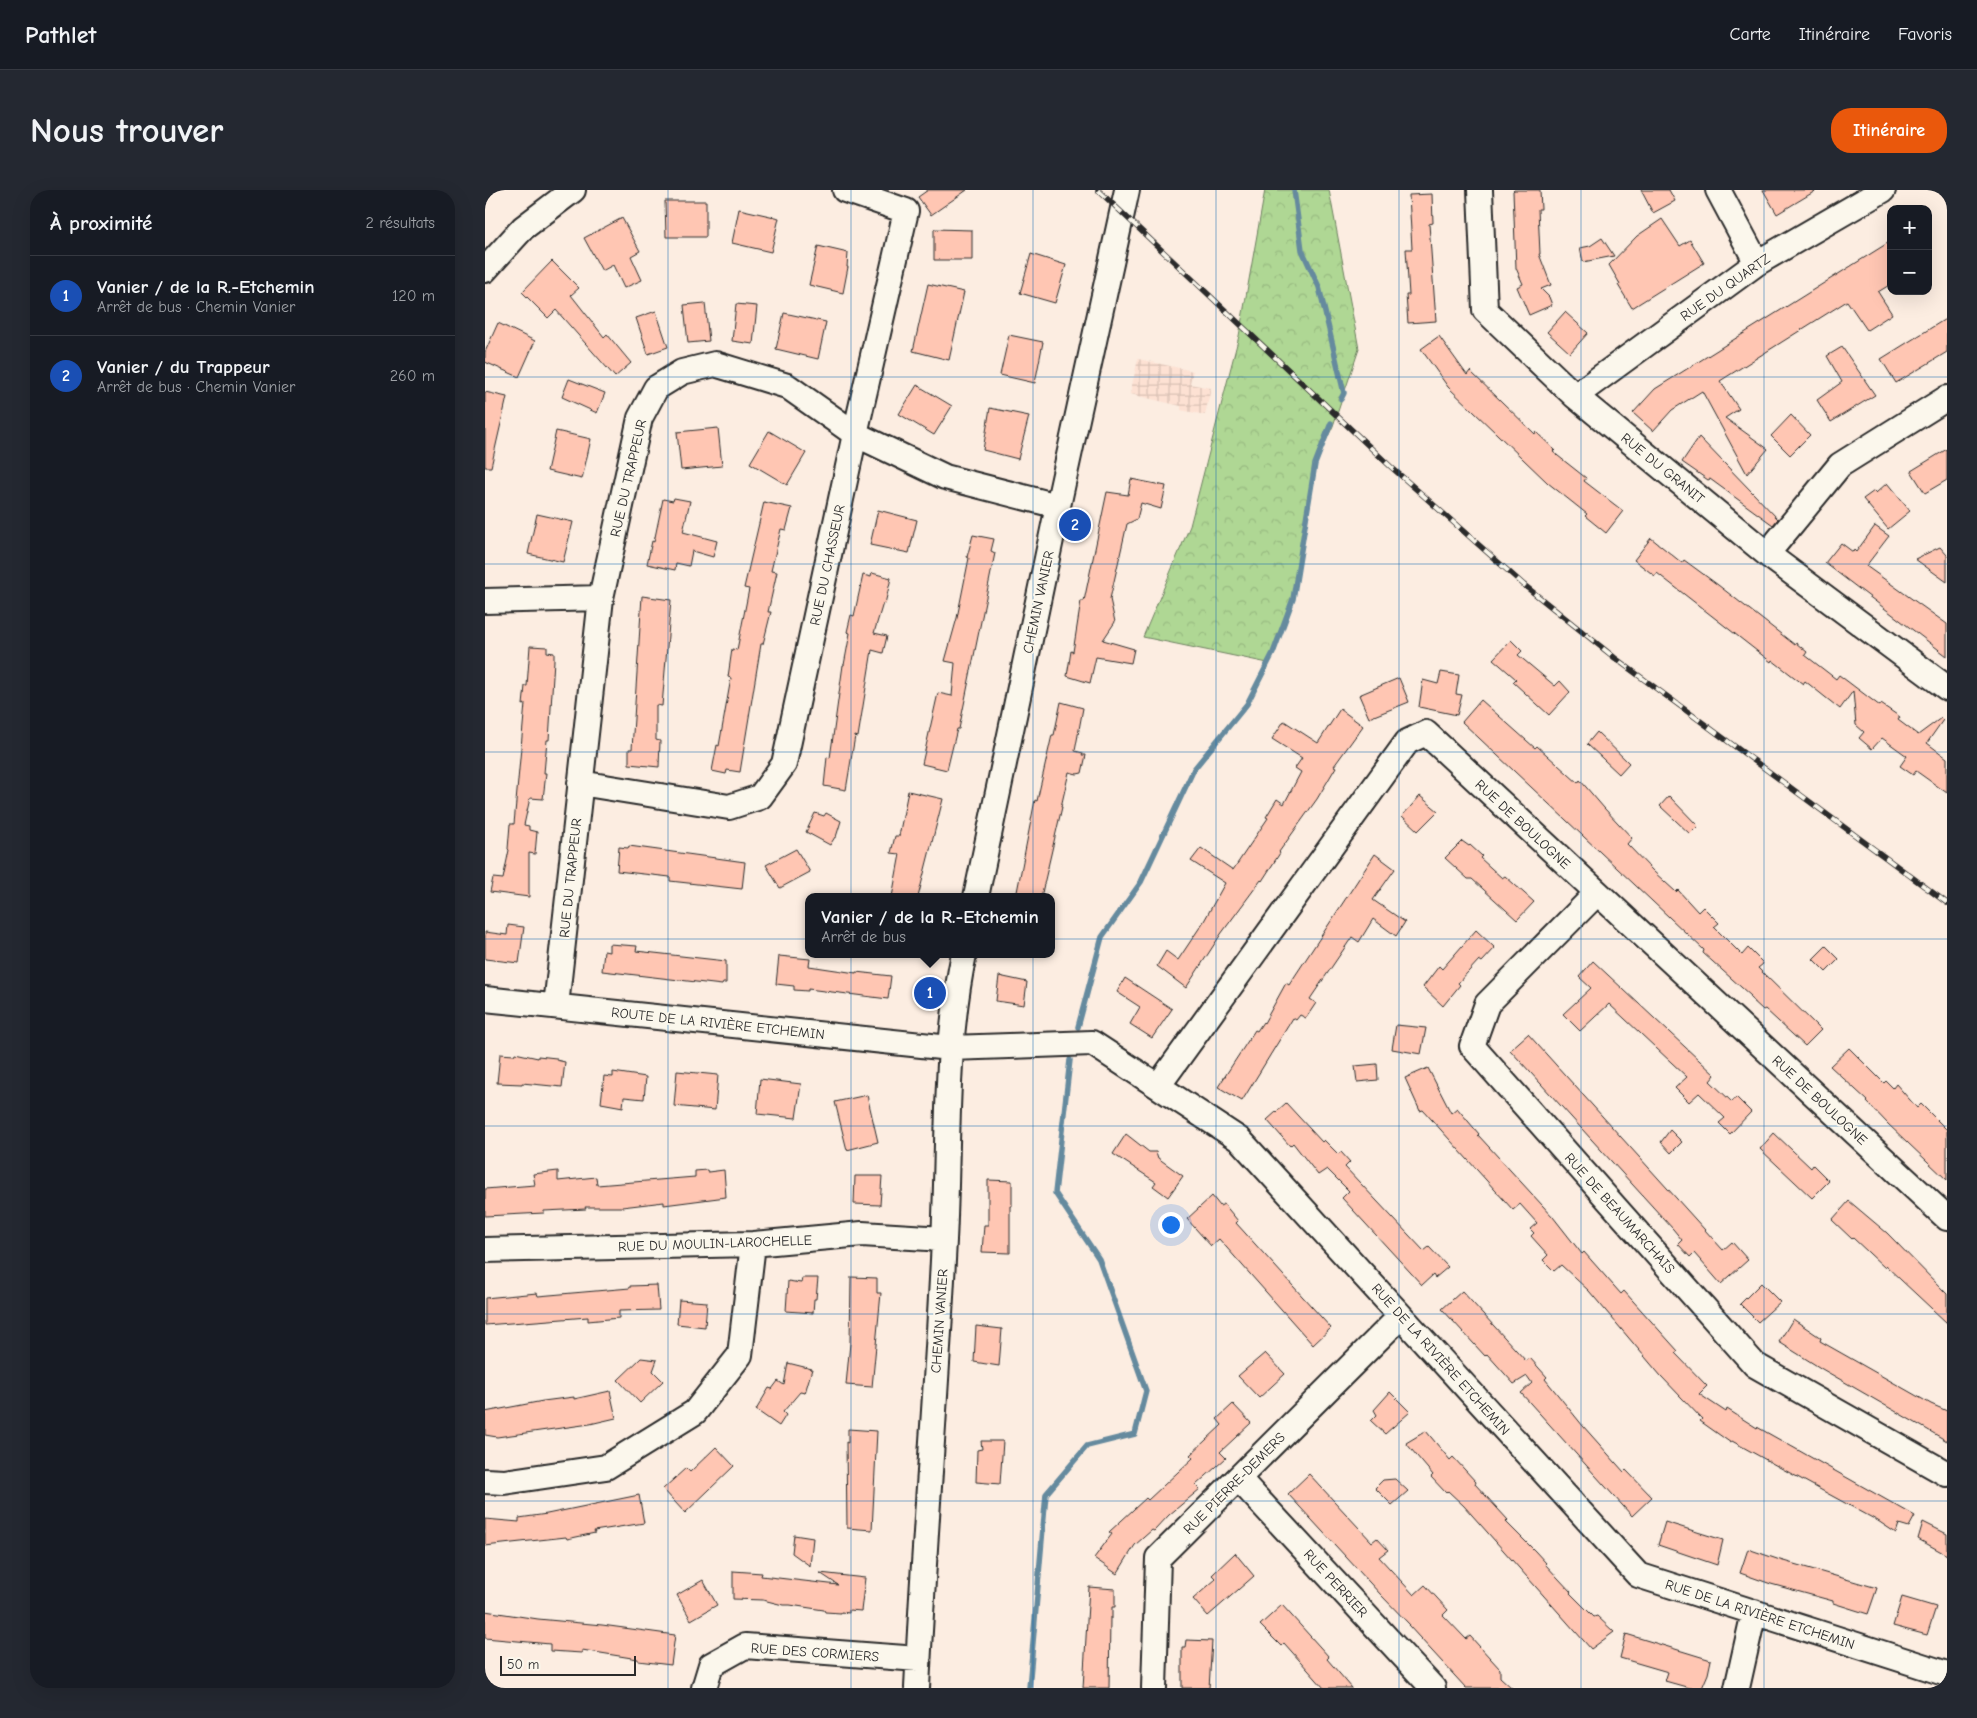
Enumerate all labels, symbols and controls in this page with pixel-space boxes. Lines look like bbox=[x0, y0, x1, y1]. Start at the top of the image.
text: Pathlet bbox=[25, 21, 96, 49]
text: Carte bbox=[1730, 24, 1771, 45]
text: Itinéraire bbox=[1799, 24, 1870, 45]
text: Favoris bbox=[1898, 24, 1952, 45]
button: Itinéraire bbox=[1831, 108, 1947, 153]
text: Nous trouver bbox=[30, 110, 223, 151]
map controls bbox=[1887, 205, 1932, 295]
button: + bbox=[1887, 205, 1932, 250]
text: À proximité bbox=[50, 211, 152, 235]
text: 2 résultats bbox=[365, 214, 435, 232]
street label: RUE DU QUARTZ bbox=[1677, 250, 1773, 325]
button: − bbox=[1887, 250, 1932, 295]
text: Vanier / de la R.-Etchemin bbox=[97, 276, 314, 298]
text: 1 bbox=[63, 287, 69, 305]
text: 120 m bbox=[392, 287, 435, 305]
text: Arrêt de bus · Chemin Vanier bbox=[97, 298, 295, 316]
text: Vanier / du Trappeur bbox=[97, 356, 270, 378]
text: 2 bbox=[62, 367, 70, 385]
text: 260 m bbox=[390, 367, 435, 385]
text: Arrêt de bus · Chemin Vanier bbox=[97, 378, 295, 396]
street label: RUE DU TRAPPEUR bbox=[607, 418, 650, 539]
street label: RUE DU GRANIT bbox=[1617, 429, 1709, 508]
street label: RUE DU CHASSEUR bbox=[806, 503, 849, 627]
pin: 2 bbox=[1059, 506, 1091, 544]
street label: CHEMIN VANIER bbox=[1019, 549, 1058, 655]
street label: RUE DE BOULOGNE bbox=[1472, 776, 1574, 873]
street label: RUE DU TRAPPEUR bbox=[556, 817, 585, 939]
popup bbox=[805, 893, 1055, 958]
text: Vanier / de la R.-Etchemin bbox=[821, 906, 1039, 928]
text: Arrêt de bus bbox=[821, 928, 906, 946]
pin: 1 bbox=[914, 974, 946, 1012]
street label: ROUTE DE LA RIVIÈRE ETCHEMIN bbox=[610, 1004, 825, 1043]
street label: RUE DE BOULOGNE bbox=[1769, 1052, 1871, 1149]
street label: RUE DE BEAUMARCHAIS bbox=[1561, 1150, 1678, 1277]
your location bbox=[1158, 1212, 1184, 1238]
street label: RUE DU MOULIN-LAROCHELLE bbox=[618, 1232, 812, 1255]
street label: CHEMIN VANIER bbox=[927, 1268, 952, 1374]
street label: RUE DE LA RIVIÈRE ETCHEMIN bbox=[1368, 1280, 1513, 1439]
street label: RUE PIERRE-DEMERS bbox=[1180, 1429, 1289, 1538]
street label: RUE PERRIER bbox=[1300, 1546, 1371, 1621]
street label: RUE DE LA RIVIÈRE ETCHEMIN bbox=[1663, 1576, 1857, 1653]
street label: RUE DES CORMIERS bbox=[750, 1640, 880, 1665]
scale bar bbox=[500, 1653, 636, 1676]
text: 50 m bbox=[507, 1656, 539, 1673]

